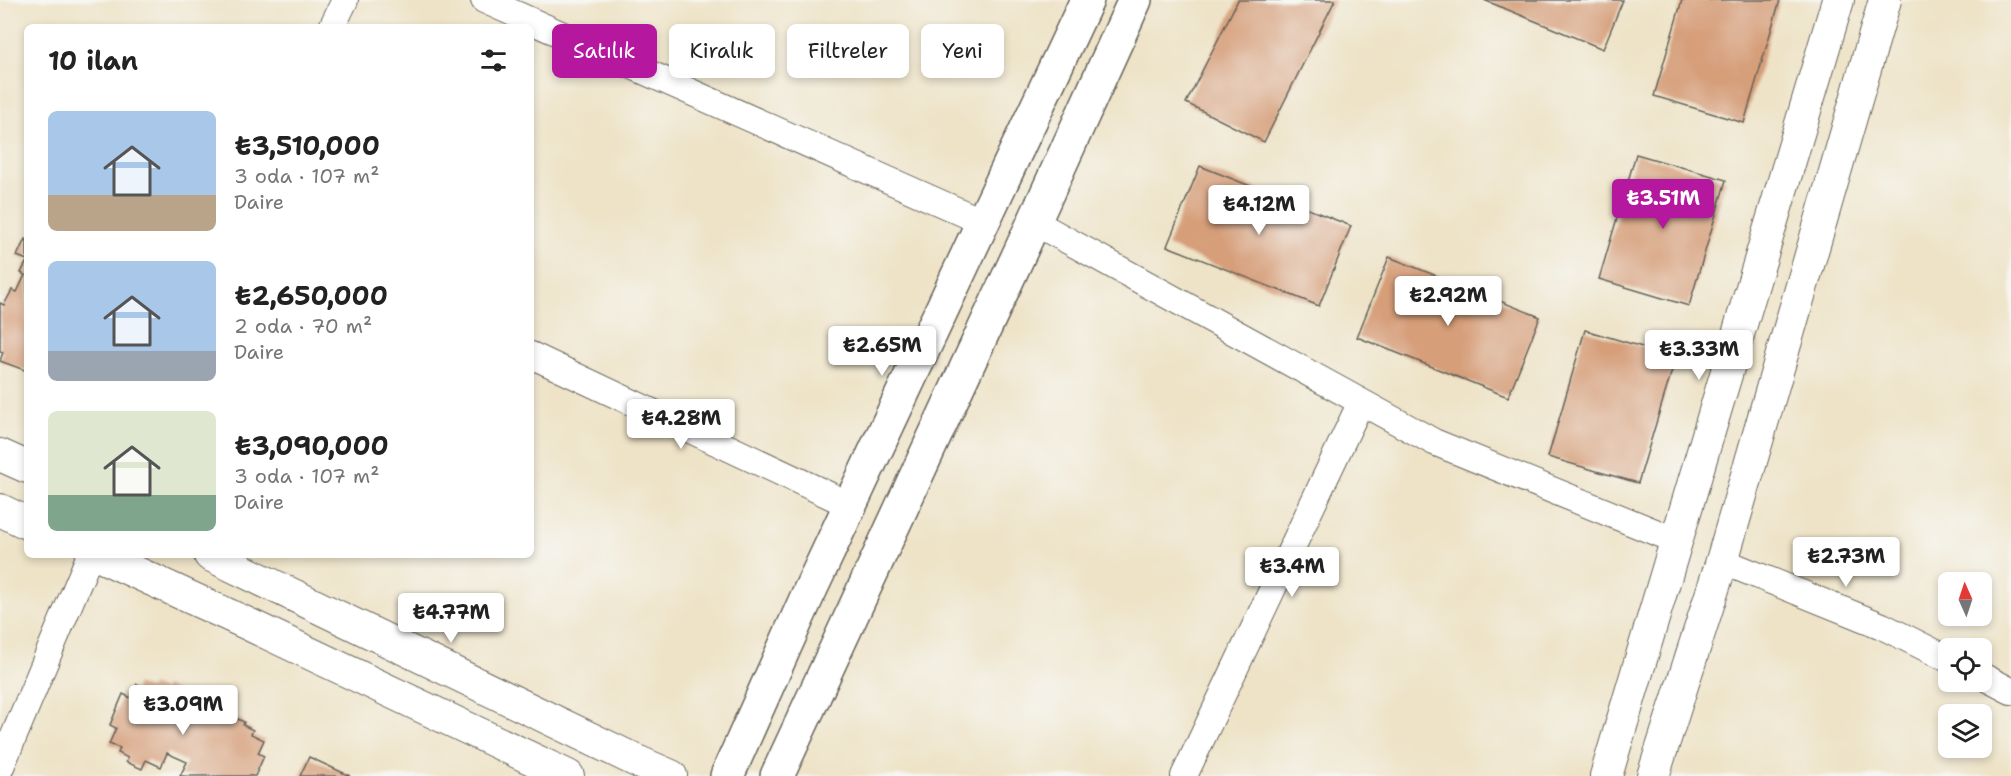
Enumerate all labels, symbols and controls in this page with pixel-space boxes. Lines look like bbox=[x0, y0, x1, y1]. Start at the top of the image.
chip: Satılık bbox=[552, 24, 657, 78]
chip: Kiralık bbox=[669, 24, 775, 78]
chip: Filtreler bbox=[787, 24, 909, 78]
chip: Yeni bbox=[921, 24, 1004, 78]
text: 10 ilan bbox=[48, 43, 138, 78]
icon: filters bbox=[477, 44, 510, 77]
text: ₺3,510,000 bbox=[234, 128, 380, 163]
icon: home bbox=[96, 135, 168, 207]
text: 3 oda · 107 m² bbox=[234, 163, 379, 189]
pin: ₺3.51M bbox=[1614, 179, 1712, 230]
pin: ₺4.12M bbox=[1210, 185, 1308, 236]
text: ₺3.51M bbox=[1626, 185, 1700, 211]
text: Daire bbox=[234, 189, 284, 215]
text: ₺4.12M bbox=[1222, 191, 1296, 217]
pin: ₺2.92M bbox=[1399, 276, 1497, 327]
text: ₺2,650,000 bbox=[234, 278, 388, 313]
text: ₺2.92M bbox=[1409, 282, 1487, 308]
icon: home bbox=[96, 285, 168, 357]
text: 2 oda · 70 m² bbox=[234, 313, 372, 339]
pin: ₺2.65M bbox=[833, 326, 931, 377]
pin: ₺3.33M bbox=[1650, 330, 1748, 381]
text: ₺2.65M bbox=[842, 332, 922, 358]
text: ₺3.33M bbox=[1659, 336, 1739, 362]
text: Daire bbox=[234, 339, 284, 365]
pin: ₺4.28M bbox=[632, 399, 730, 450]
text: ₺4.28M bbox=[641, 405, 721, 431]
text: ₺3,090,000 bbox=[234, 428, 389, 463]
icon: home bbox=[96, 435, 168, 507]
text: 3 oda · 107 m² bbox=[234, 463, 379, 489]
text: Daire bbox=[234, 489, 284, 515]
pin: ₺2.73M bbox=[1797, 537, 1895, 588]
text: ₺2.73M bbox=[1807, 543, 1885, 569]
pin: ₺3.4M bbox=[1250, 547, 1334, 598]
text: ₺3.4M bbox=[1259, 553, 1325, 579]
north arrow bbox=[1938, 572, 1992, 626]
map controls bbox=[1938, 572, 1992, 758]
pin: ₺4.77M bbox=[402, 593, 500, 644]
text: ₺4.77M bbox=[412, 599, 490, 625]
button: locate bbox=[1938, 638, 1992, 692]
pin: ₺3.09M bbox=[134, 685, 232, 736]
text: ₺3.09M bbox=[143, 691, 223, 717]
button: layers bbox=[1938, 704, 1992, 758]

